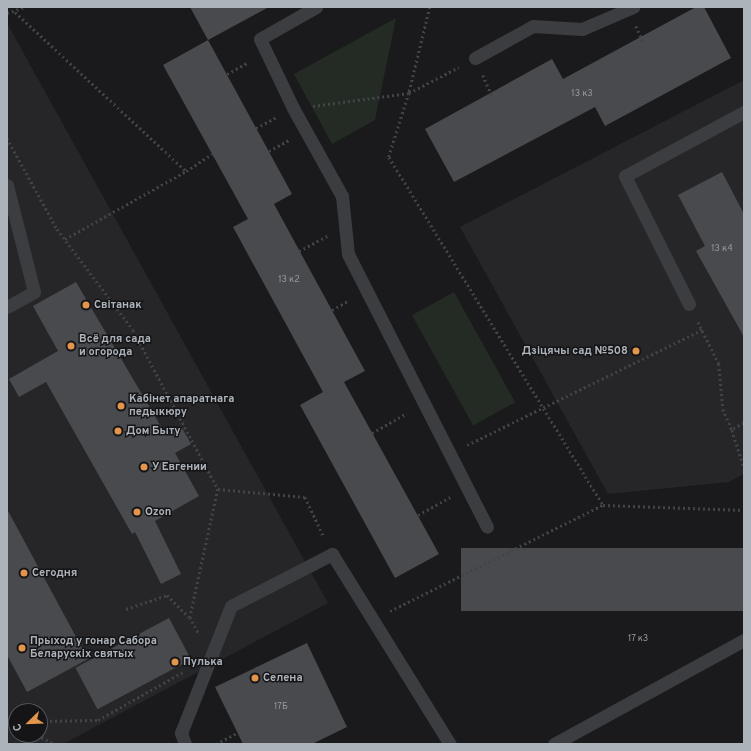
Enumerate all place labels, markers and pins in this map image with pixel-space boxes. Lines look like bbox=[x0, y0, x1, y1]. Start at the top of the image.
place label: Свiтанак bbox=[94, 298, 142, 312]
marker: Свiтанак bbox=[81, 300, 91, 310]
place label: Всё для сада и огорода bbox=[79, 333, 151, 359]
marker: Всё для сада и огорода bbox=[66, 341, 76, 351]
place label: Дзіцячы сад №508 bbox=[522, 344, 628, 358]
marker: Дзіцячы сад №508 bbox=[631, 346, 641, 356]
place label: Кабінет апаратнага педыкюру bbox=[129, 393, 234, 419]
marker: Кабінет апаратнага педыкюру bbox=[116, 401, 126, 411]
place label: Дом Быту bbox=[126, 424, 181, 438]
marker: Дом Быту bbox=[113, 426, 123, 436]
place label: У Евгении bbox=[152, 460, 207, 474]
marker: У Евгении bbox=[139, 462, 149, 472]
place label: Ozon bbox=[145, 505, 171, 519]
marker: Ozon bbox=[132, 507, 142, 517]
place label: Сегодня bbox=[32, 566, 77, 580]
marker: Сегодня bbox=[19, 568, 29, 578]
place label: Прыход у гонар Сабора Беларускіх святых bbox=[30, 635, 157, 661]
marker: Прыход у гонар Сабора Беларускіх святых bbox=[17, 643, 27, 653]
place label: Пулька bbox=[183, 655, 223, 669]
marker: Пулька bbox=[170, 657, 180, 667]
place label: Селена bbox=[263, 671, 303, 685]
marker: Селена bbox=[250, 673, 260, 683]

